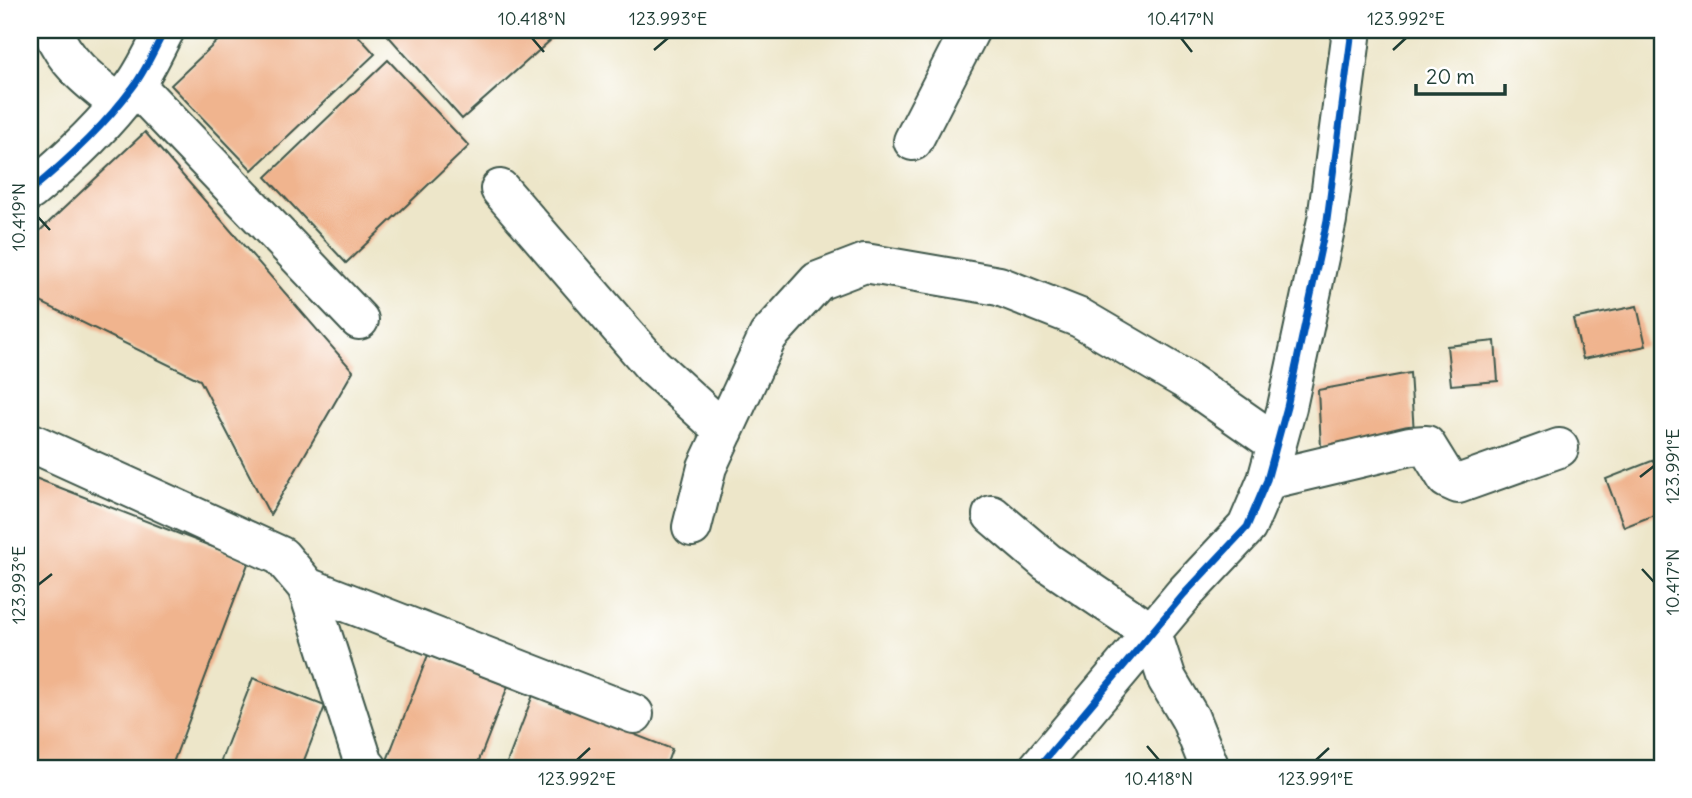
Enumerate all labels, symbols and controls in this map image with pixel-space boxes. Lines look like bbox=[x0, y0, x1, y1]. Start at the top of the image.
text: 10.418°N bbox=[498, 7, 566, 30]
text: 123.993°E bbox=[629, 7, 707, 30]
text: 10.417°N bbox=[1147, 7, 1215, 30]
text: 123.992°E bbox=[1367, 7, 1445, 30]
scale bar bbox=[1416, 52, 1505, 96]
text: 20 m bbox=[1426, 63, 1475, 90]
text: 10.419°N bbox=[7, 183, 30, 251]
text: 123.991°E bbox=[1661, 428, 1684, 504]
text: 123.993°E bbox=[7, 546, 30, 624]
text: 10.417°N bbox=[1661, 548, 1684, 616]
text: 123.992°E bbox=[538, 767, 616, 790]
text: 10.418°N bbox=[1125, 767, 1193, 790]
text: 123.991°E bbox=[1278, 767, 1354, 790]

